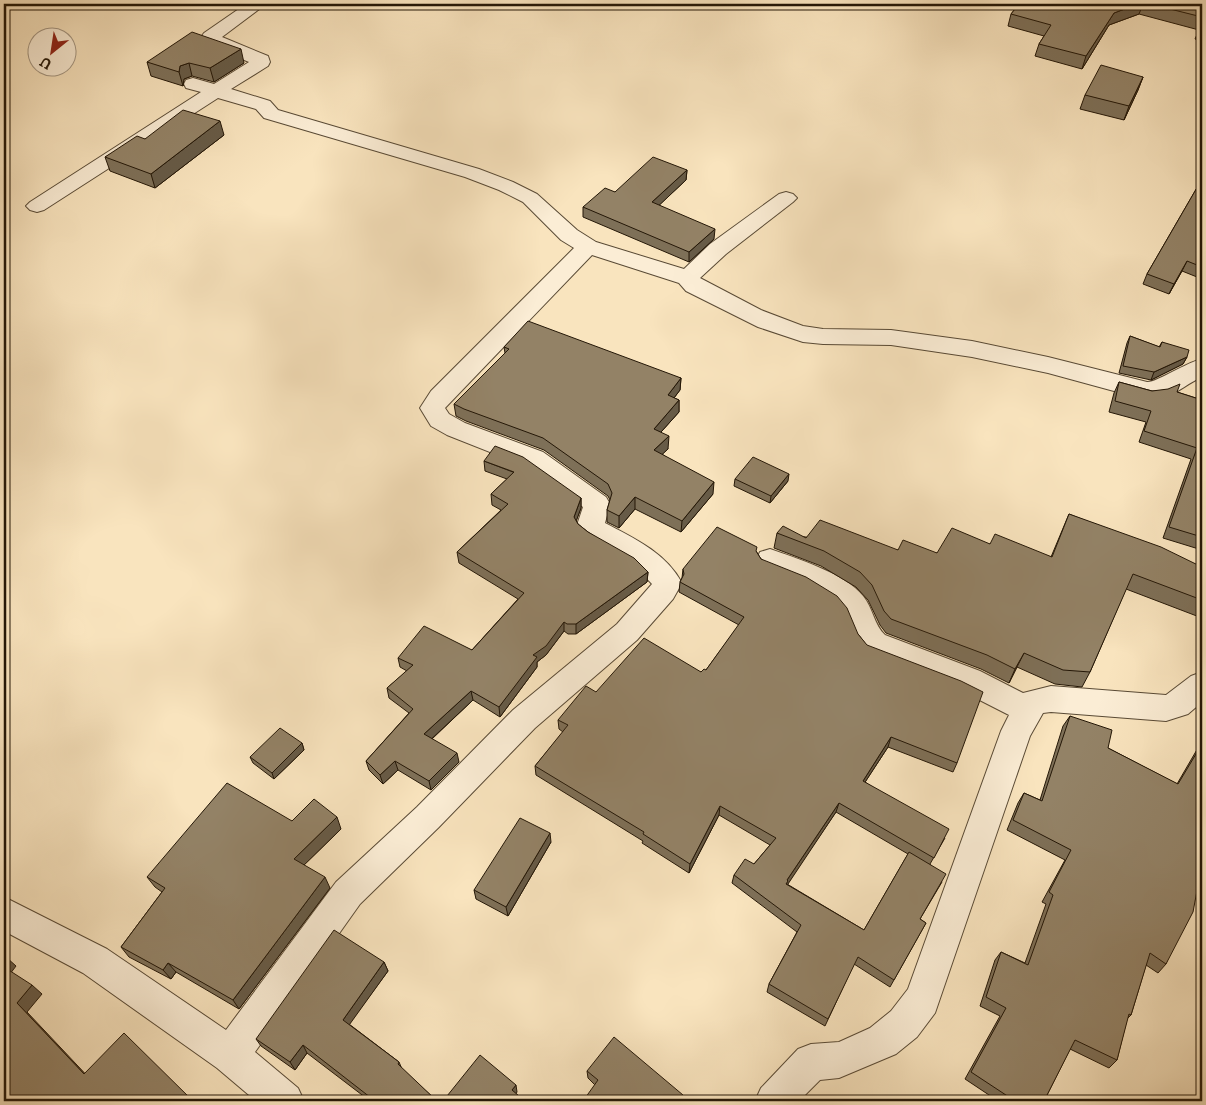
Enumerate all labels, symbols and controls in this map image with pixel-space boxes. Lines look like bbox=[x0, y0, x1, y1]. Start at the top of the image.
north arrow bbox=[28, 28, 78, 78]
text: U bbox=[37, 52, 55, 73]

